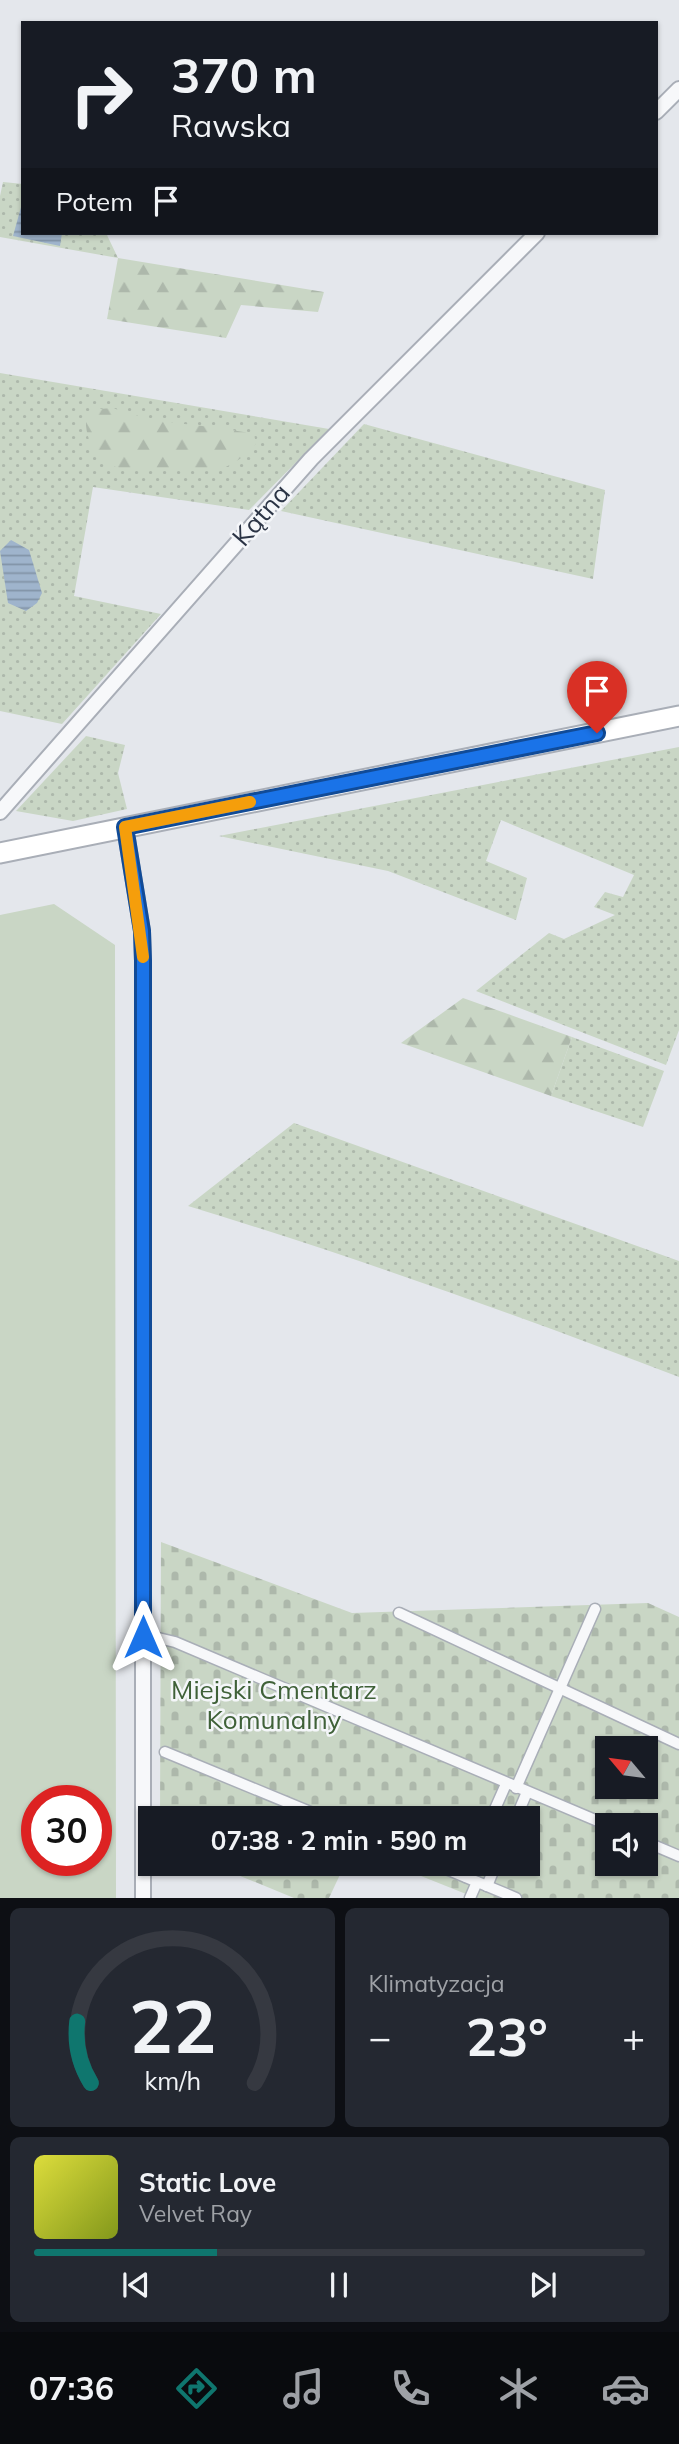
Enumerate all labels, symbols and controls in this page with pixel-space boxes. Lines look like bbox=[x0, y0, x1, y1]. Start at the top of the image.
text: 370 m bbox=[171, 44, 317, 105]
icon: right bbox=[56, 49, 147, 140]
text: Rawska bbox=[171, 105, 291, 145]
icon: arrive bbox=[147, 182, 185, 220]
text: Potem bbox=[56, 185, 133, 218]
street label: Kątna bbox=[225, 477, 297, 553]
pin bbox=[567, 661, 627, 733]
icon: arrive bbox=[578, 672, 616, 710]
position arrow bbox=[106, 1600, 180, 1674]
park label: Miejski Cmentarz Komunalny bbox=[171, 1673, 377, 1736]
north arrow bbox=[595, 1736, 658, 1799]
map controls bbox=[595, 1736, 658, 1876]
speed limit sign: 30 bbox=[21, 1785, 112, 1876]
button: sound bbox=[595, 1813, 658, 1876]
text: 07:38 · 2 min · 590 m bbox=[211, 1824, 467, 1857]
text: Klimatyzacja bbox=[369, 1969, 505, 1998]
text: 22 bbox=[129, 1981, 216, 2072]
text: 23° bbox=[466, 2004, 548, 2069]
text: − bbox=[369, 2013, 391, 2061]
text: + bbox=[622, 2013, 645, 2061]
text: km/h bbox=[144, 2065, 201, 2096]
text: Static Love bbox=[139, 2166, 276, 2199]
text: Velvet Ray bbox=[139, 2199, 252, 2228]
icon: previous bbox=[117, 2266, 155, 2304]
icon: pause bbox=[320, 2266, 358, 2304]
icon: next bbox=[524, 2266, 562, 2304]
icon: directions bbox=[172, 2364, 221, 2413]
icon: music bbox=[279, 2364, 328, 2413]
icon: phone bbox=[386, 2364, 435, 2413]
icon: climate bbox=[494, 2364, 543, 2413]
icon: car bbox=[601, 2364, 650, 2413]
text: 07:36 bbox=[29, 2368, 114, 2408]

